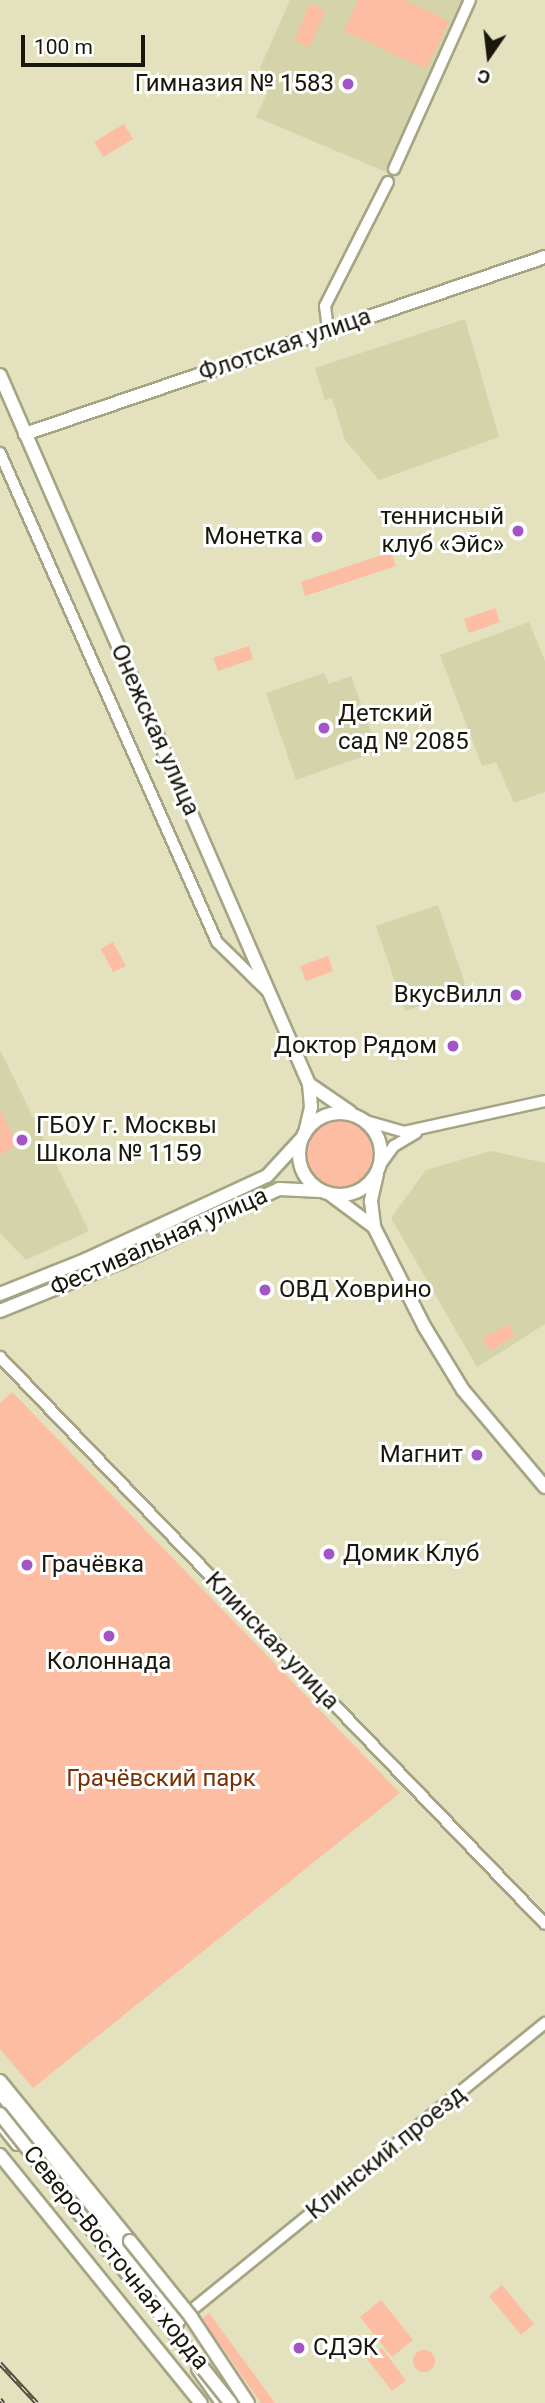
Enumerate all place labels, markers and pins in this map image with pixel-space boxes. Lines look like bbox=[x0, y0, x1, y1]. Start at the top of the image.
place label: Гимназия № 1583 bbox=[135, 70, 334, 98]
marker: Гимназия № 1583 bbox=[340, 76, 356, 92]
place label: теннисный клуб «Эйс» bbox=[380, 503, 504, 559]
place label: Монетка bbox=[204, 523, 303, 551]
marker: теннисный клуб «Эйс» bbox=[510, 523, 526, 539]
marker: Монетка bbox=[309, 529, 325, 545]
place label: Детский сад № 2085 bbox=[338, 700, 469, 756]
marker: Детский сад № 2085 bbox=[316, 720, 332, 736]
place label: ВкусВилл bbox=[394, 981, 502, 1009]
marker: ВкусВилл bbox=[508, 987, 524, 1003]
place label: Доктор Рядом bbox=[274, 1032, 437, 1060]
marker: Доктор Рядом bbox=[443, 1036, 463, 1056]
place label: ГБОУ г. Москвы Школа № 1159 bbox=[36, 1112, 217, 1168]
marker: ГБОУ г. Москвы Школа № 1159 bbox=[14, 1132, 30, 1148]
place label: ОВД Ховрино bbox=[279, 1276, 432, 1304]
marker: ОВД Ховрино bbox=[257, 1282, 273, 1298]
place label: Магнит bbox=[380, 1441, 463, 1469]
marker: Магнит bbox=[469, 1447, 485, 1463]
place label: Домик Клуб bbox=[343, 1540, 479, 1568]
marker: Домик Клуб bbox=[321, 1546, 337, 1562]
place label: Грачёвка bbox=[41, 1551, 144, 1579]
marker: Грачёвка bbox=[19, 1557, 35, 1573]
marker: Колоннада bbox=[101, 1628, 117, 1644]
place label: Колоннада bbox=[47, 1648, 171, 1676]
place label: СДЭК bbox=[313, 2334, 378, 2362]
marker: СДЭК bbox=[291, 2340, 307, 2356]

